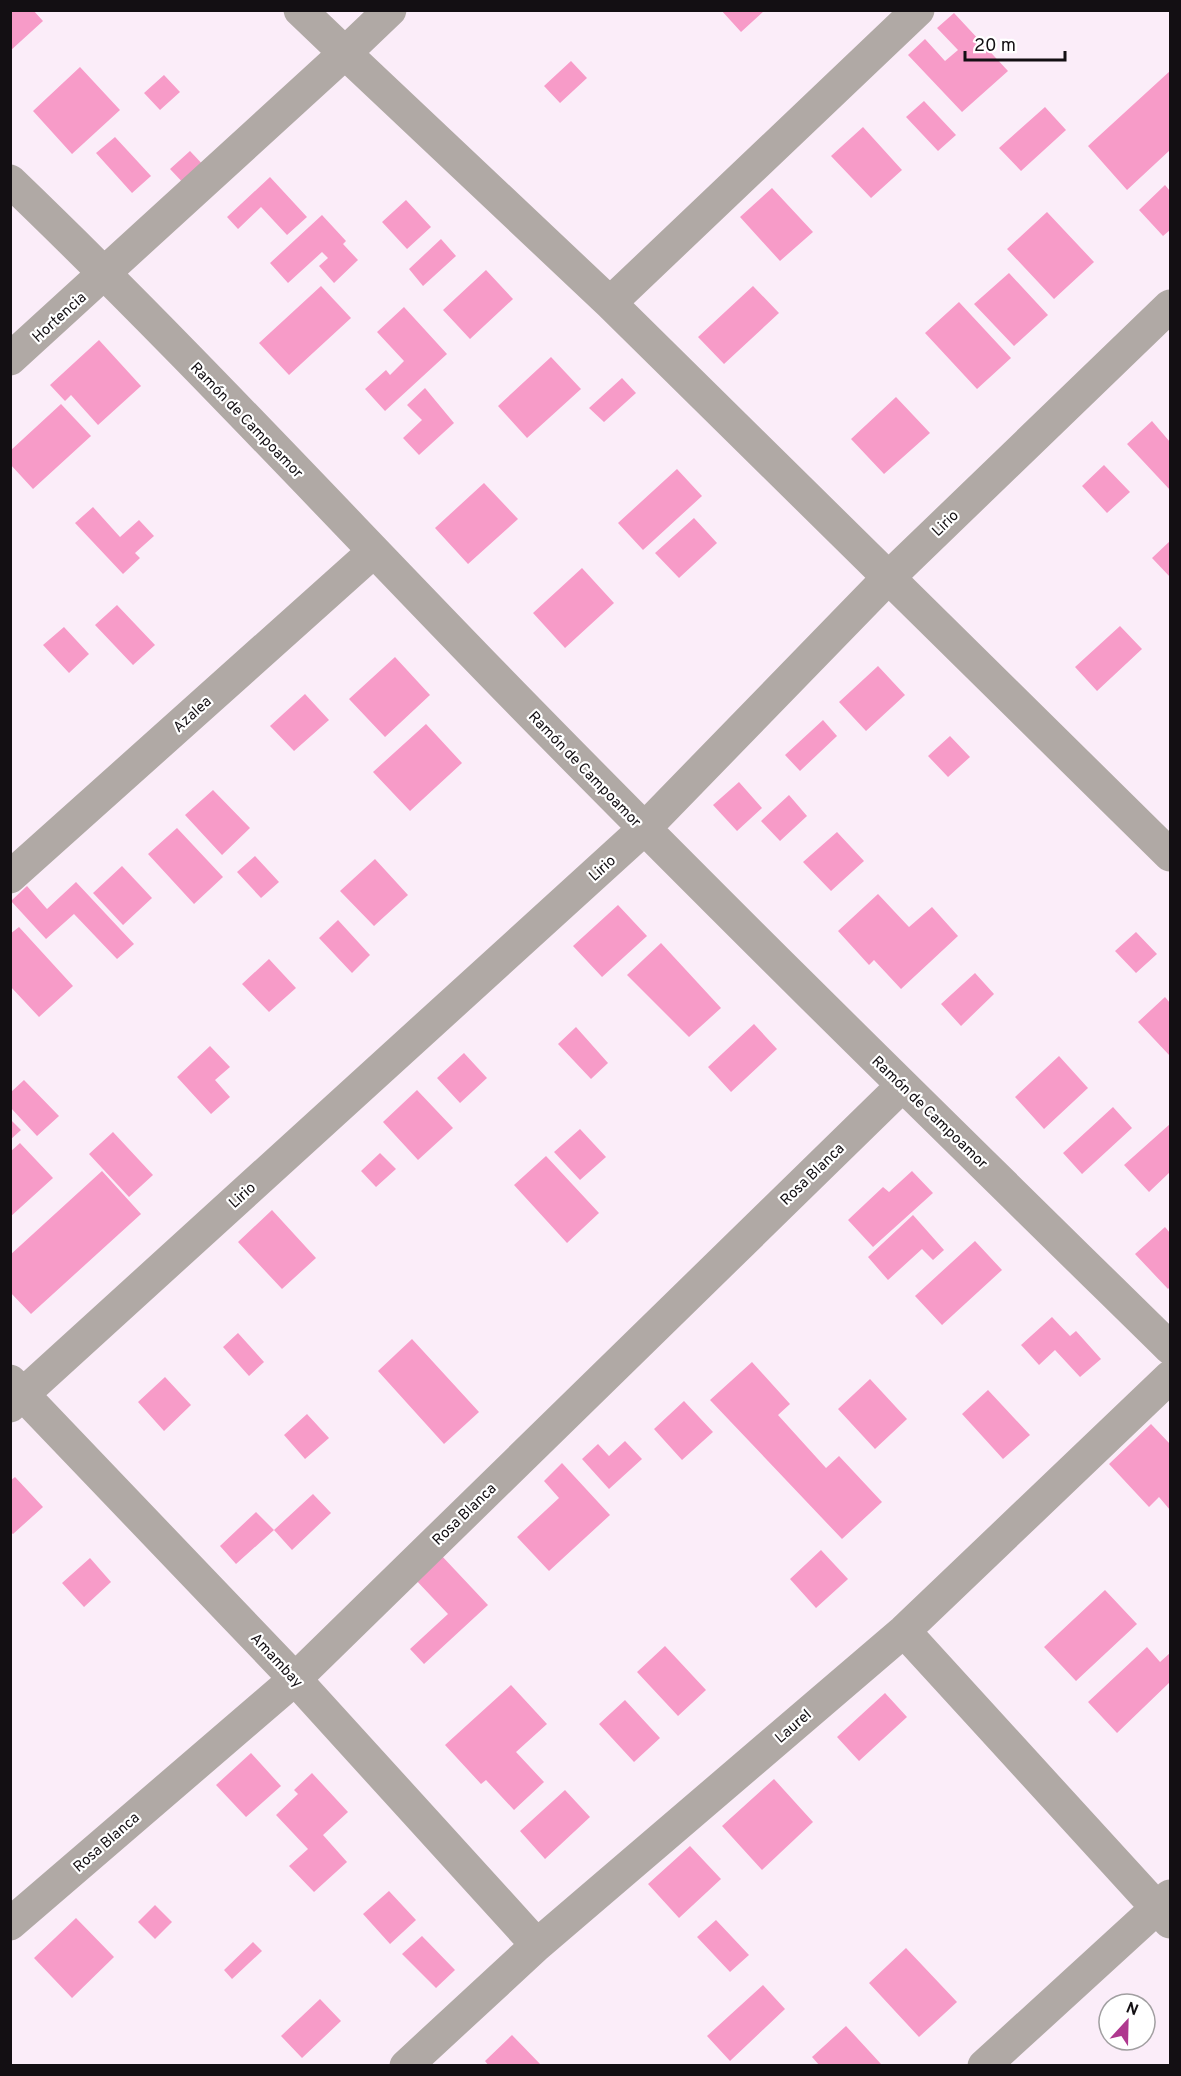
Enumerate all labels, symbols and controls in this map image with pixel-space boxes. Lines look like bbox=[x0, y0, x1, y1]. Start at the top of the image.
scale bar bbox=[965, 24, 1066, 62]
text: 20 m bbox=[974, 35, 1016, 58]
street label: Hortencia bbox=[29, 289, 91, 347]
street label: Ramón de Campoamor bbox=[185, 359, 306, 483]
street label: Lirio bbox=[929, 507, 963, 541]
street label: Azalea bbox=[170, 693, 216, 737]
street label: Ramón de Campoamor bbox=[523, 708, 644, 832]
street label: Lirio bbox=[585, 852, 621, 886]
street label: Ramón de Campoamor bbox=[867, 1053, 991, 1174]
street label: Rosa Blanca bbox=[777, 1140, 849, 1210]
street label: Lirio bbox=[225, 1179, 261, 1213]
street label: Rosa Blanca bbox=[429, 1480, 501, 1550]
street label: Amambay bbox=[246, 1630, 306, 1692]
street label: Laurel bbox=[772, 1706, 816, 1748]
street label: Rosa Blanca bbox=[70, 1809, 144, 1877]
north arrow bbox=[1097, 1992, 1157, 2052]
text: N bbox=[1123, 1999, 1141, 2021]

